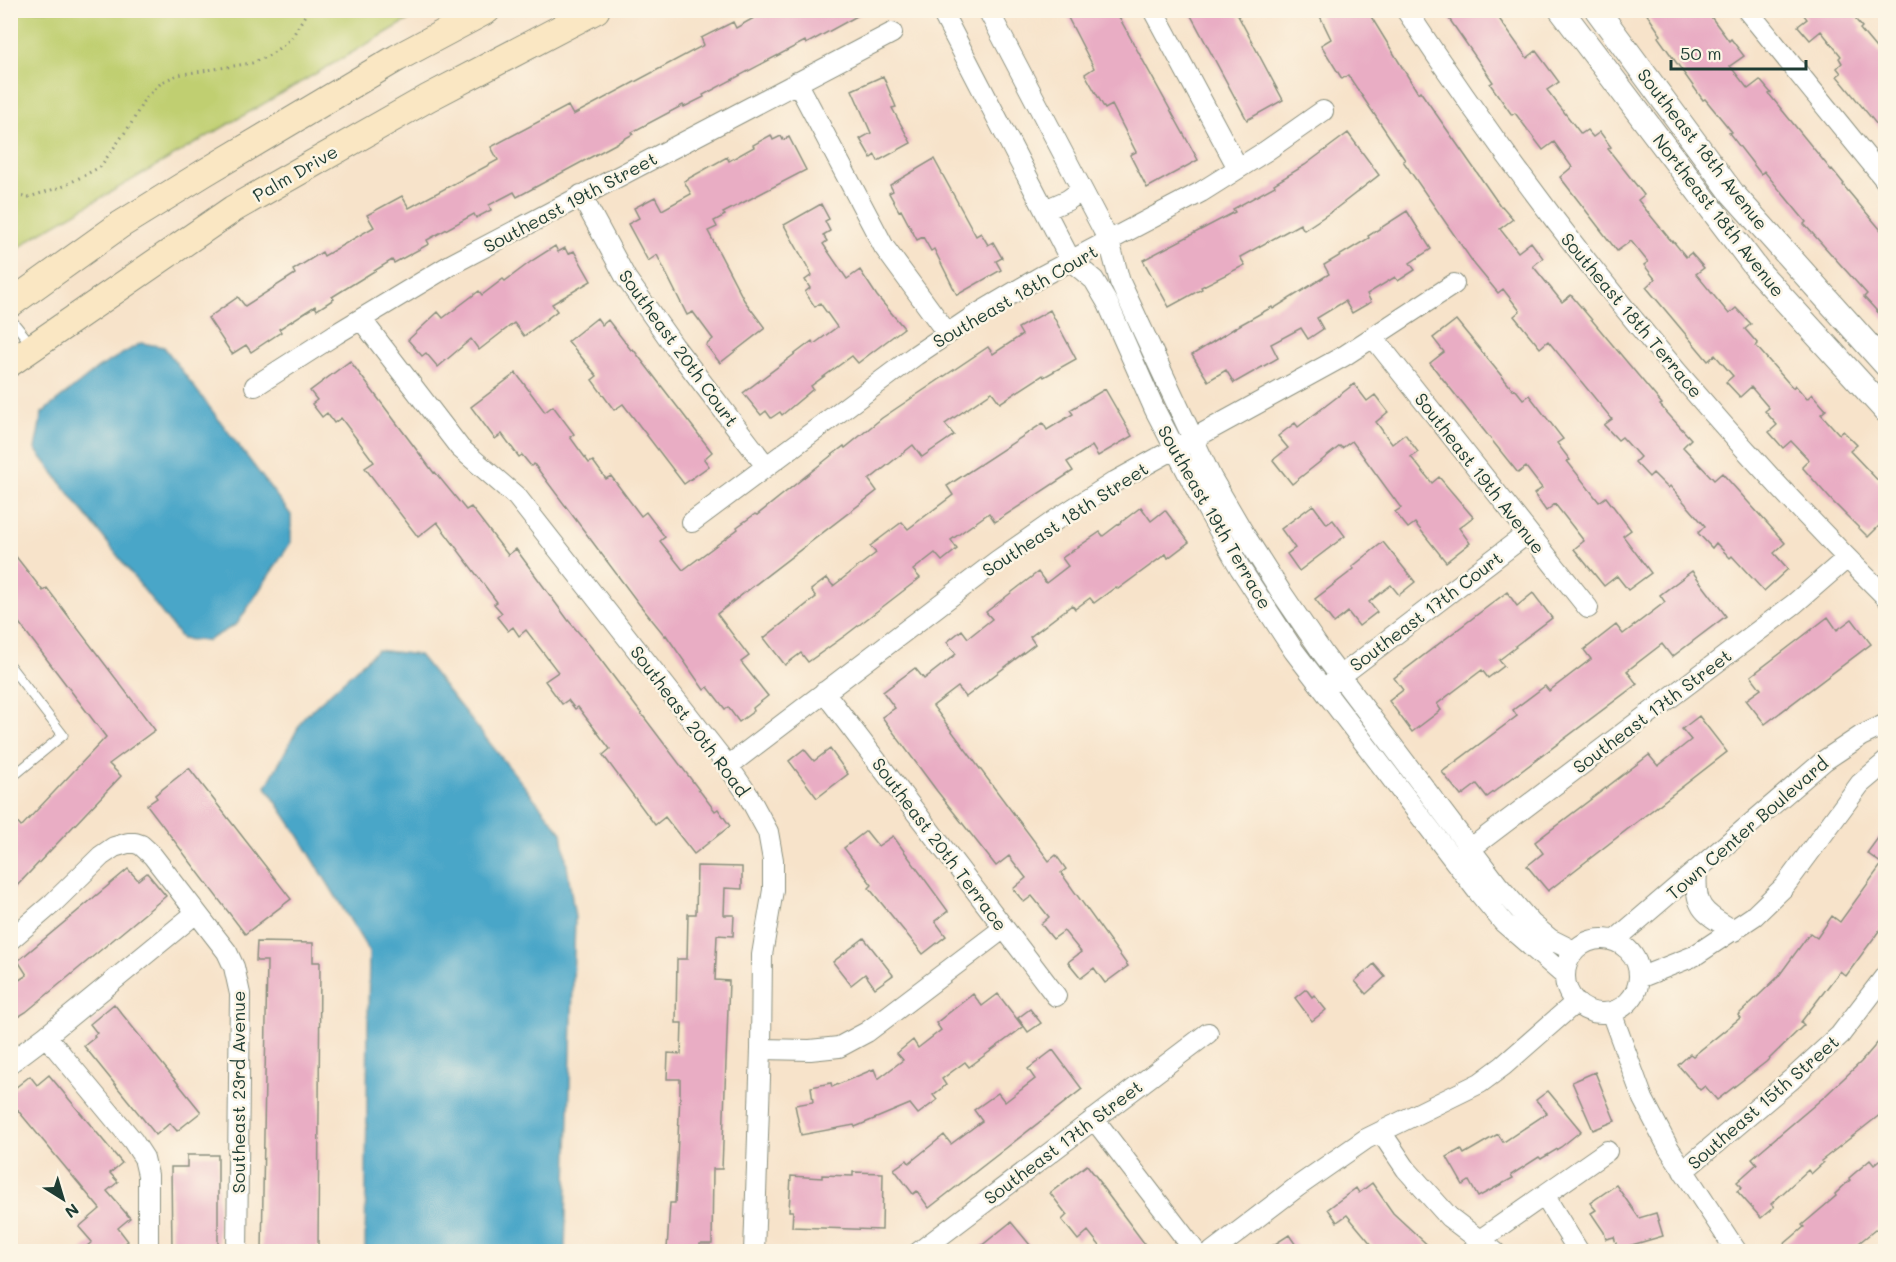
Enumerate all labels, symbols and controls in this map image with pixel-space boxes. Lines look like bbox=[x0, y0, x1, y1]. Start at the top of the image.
scale bar bbox=[1671, 33, 1806, 71]
text: 50 m bbox=[1680, 41, 1722, 65]
street label: Southeast 18th Avenue bbox=[1632, 63, 1774, 235]
street label: Northeast 18th Avenue bbox=[1648, 128, 1790, 302]
street label: Palm Drive bbox=[248, 139, 342, 207]
street label: Southeast 19th Street bbox=[479, 146, 661, 258]
street label: Southeast 18th Terrace bbox=[1556, 227, 1708, 403]
street label: Southeast 18th Court bbox=[928, 239, 1102, 353]
street label: Southeast 20th Court bbox=[614, 265, 744, 431]
street label: Southeast 19th Avenue bbox=[1409, 387, 1551, 559]
street label: Southeast 19th Terrace bbox=[1153, 421, 1277, 613]
street label: Southeast 18th Street bbox=[977, 456, 1153, 582]
street label: Southeast 17th Court bbox=[1345, 546, 1507, 676]
street label: Southeast 20th Road bbox=[625, 641, 755, 801]
street label: Southeast 17th Street bbox=[1568, 643, 1736, 779]
street label: Town Center Boulevard bbox=[1661, 751, 1833, 905]
street label: Southeast 20th Terrace bbox=[867, 753, 1013, 935]
street label: Southeast 23rd Avenue bbox=[226, 991, 250, 1193]
street label: Southeast 15th Street bbox=[1682, 1030, 1844, 1174]
street label: Southeast 17th Street bbox=[979, 1074, 1147, 1210]
north arrow bbox=[33, 1169, 93, 1229]
text: N bbox=[61, 1199, 84, 1223]

